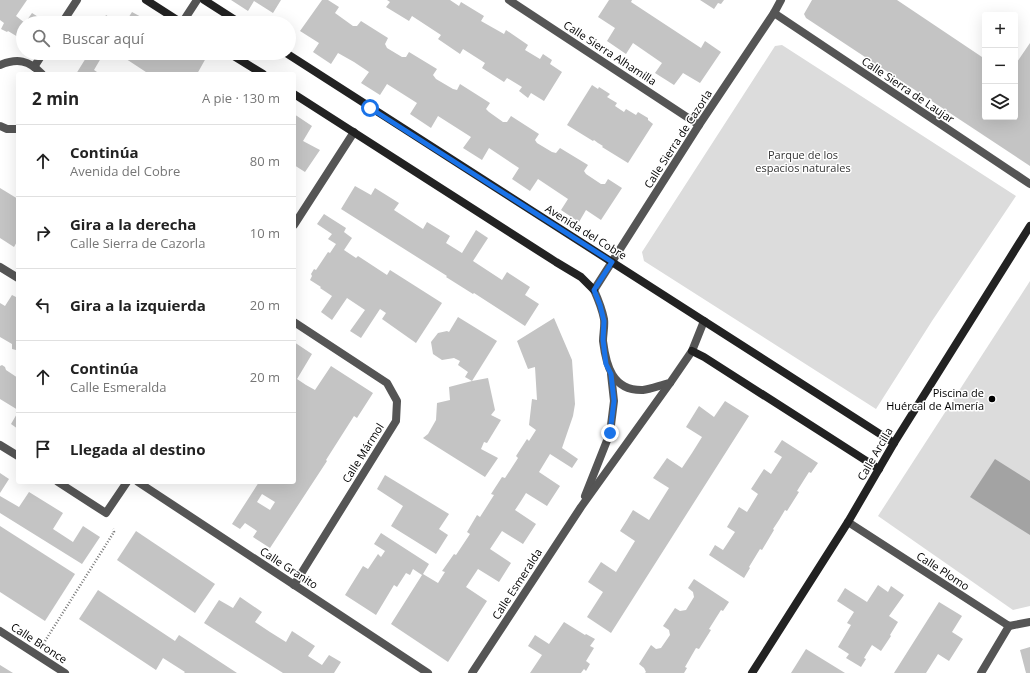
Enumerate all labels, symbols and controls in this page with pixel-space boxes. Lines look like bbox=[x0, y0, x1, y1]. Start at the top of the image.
map controls bbox=[982, 12, 1018, 120]
button: + bbox=[982, 12, 1018, 48]
search box bbox=[16, 16, 296, 60]
street label: Calle Sierra Alhamilla bbox=[561, 17, 660, 88]
icon: search bbox=[30, 27, 52, 49]
text: Buscar aquí bbox=[62, 28, 144, 48]
button: − bbox=[982, 48, 1018, 84]
street label: Calle Sierra de Laujar bbox=[859, 53, 958, 126]
button: layers bbox=[982, 84, 1018, 120]
text: 2 min bbox=[32, 87, 79, 110]
street label: Calle Sierra de Cazorla bbox=[640, 87, 715, 191]
text: A pie · 130 m bbox=[202, 89, 280, 107]
route start bbox=[361, 99, 379, 117]
text: Continúa bbox=[70, 142, 139, 162]
park label: Parque de los espacios naturales bbox=[755, 147, 851, 175]
icon: ahead bbox=[32, 150, 54, 172]
text: 80 m bbox=[250, 152, 280, 170]
text: Avenida del Cobre bbox=[70, 162, 180, 180]
street label: Avenida del Cobre bbox=[543, 200, 630, 263]
text: Gira a la derecha bbox=[70, 214, 196, 234]
icon: right bbox=[32, 222, 54, 244]
text: 10 m bbox=[250, 224, 280, 242]
text: Calle Sierra de Cazorla bbox=[70, 234, 205, 252]
icon: left bbox=[32, 294, 54, 316]
text: Gira a la izquierda bbox=[70, 295, 206, 315]
text: 20 m bbox=[250, 296, 280, 314]
text: Continúa bbox=[70, 358, 139, 378]
icon: ahead bbox=[32, 366, 54, 388]
text: 20 m bbox=[250, 368, 280, 386]
text: Calle Esmeralda bbox=[70, 378, 166, 396]
place label: Piscina de Huércal de Almería bbox=[886, 385, 984, 413]
marker: Piscina de Huércal de Almería bbox=[987, 394, 997, 404]
street label: Calle Mármol bbox=[338, 420, 387, 485]
route end bbox=[601, 424, 619, 442]
street label: Calle Arcilla bbox=[853, 425, 896, 483]
icon: arrive bbox=[32, 438, 54, 460]
text: Llegada al destino bbox=[70, 439, 205, 459]
street label: Calle Granito bbox=[257, 543, 321, 592]
street label: Calle Esmeralda bbox=[488, 545, 545, 622]
street label: Calle Plomo bbox=[914, 548, 973, 594]
street label: Calle Bronce bbox=[8, 619, 70, 666]

